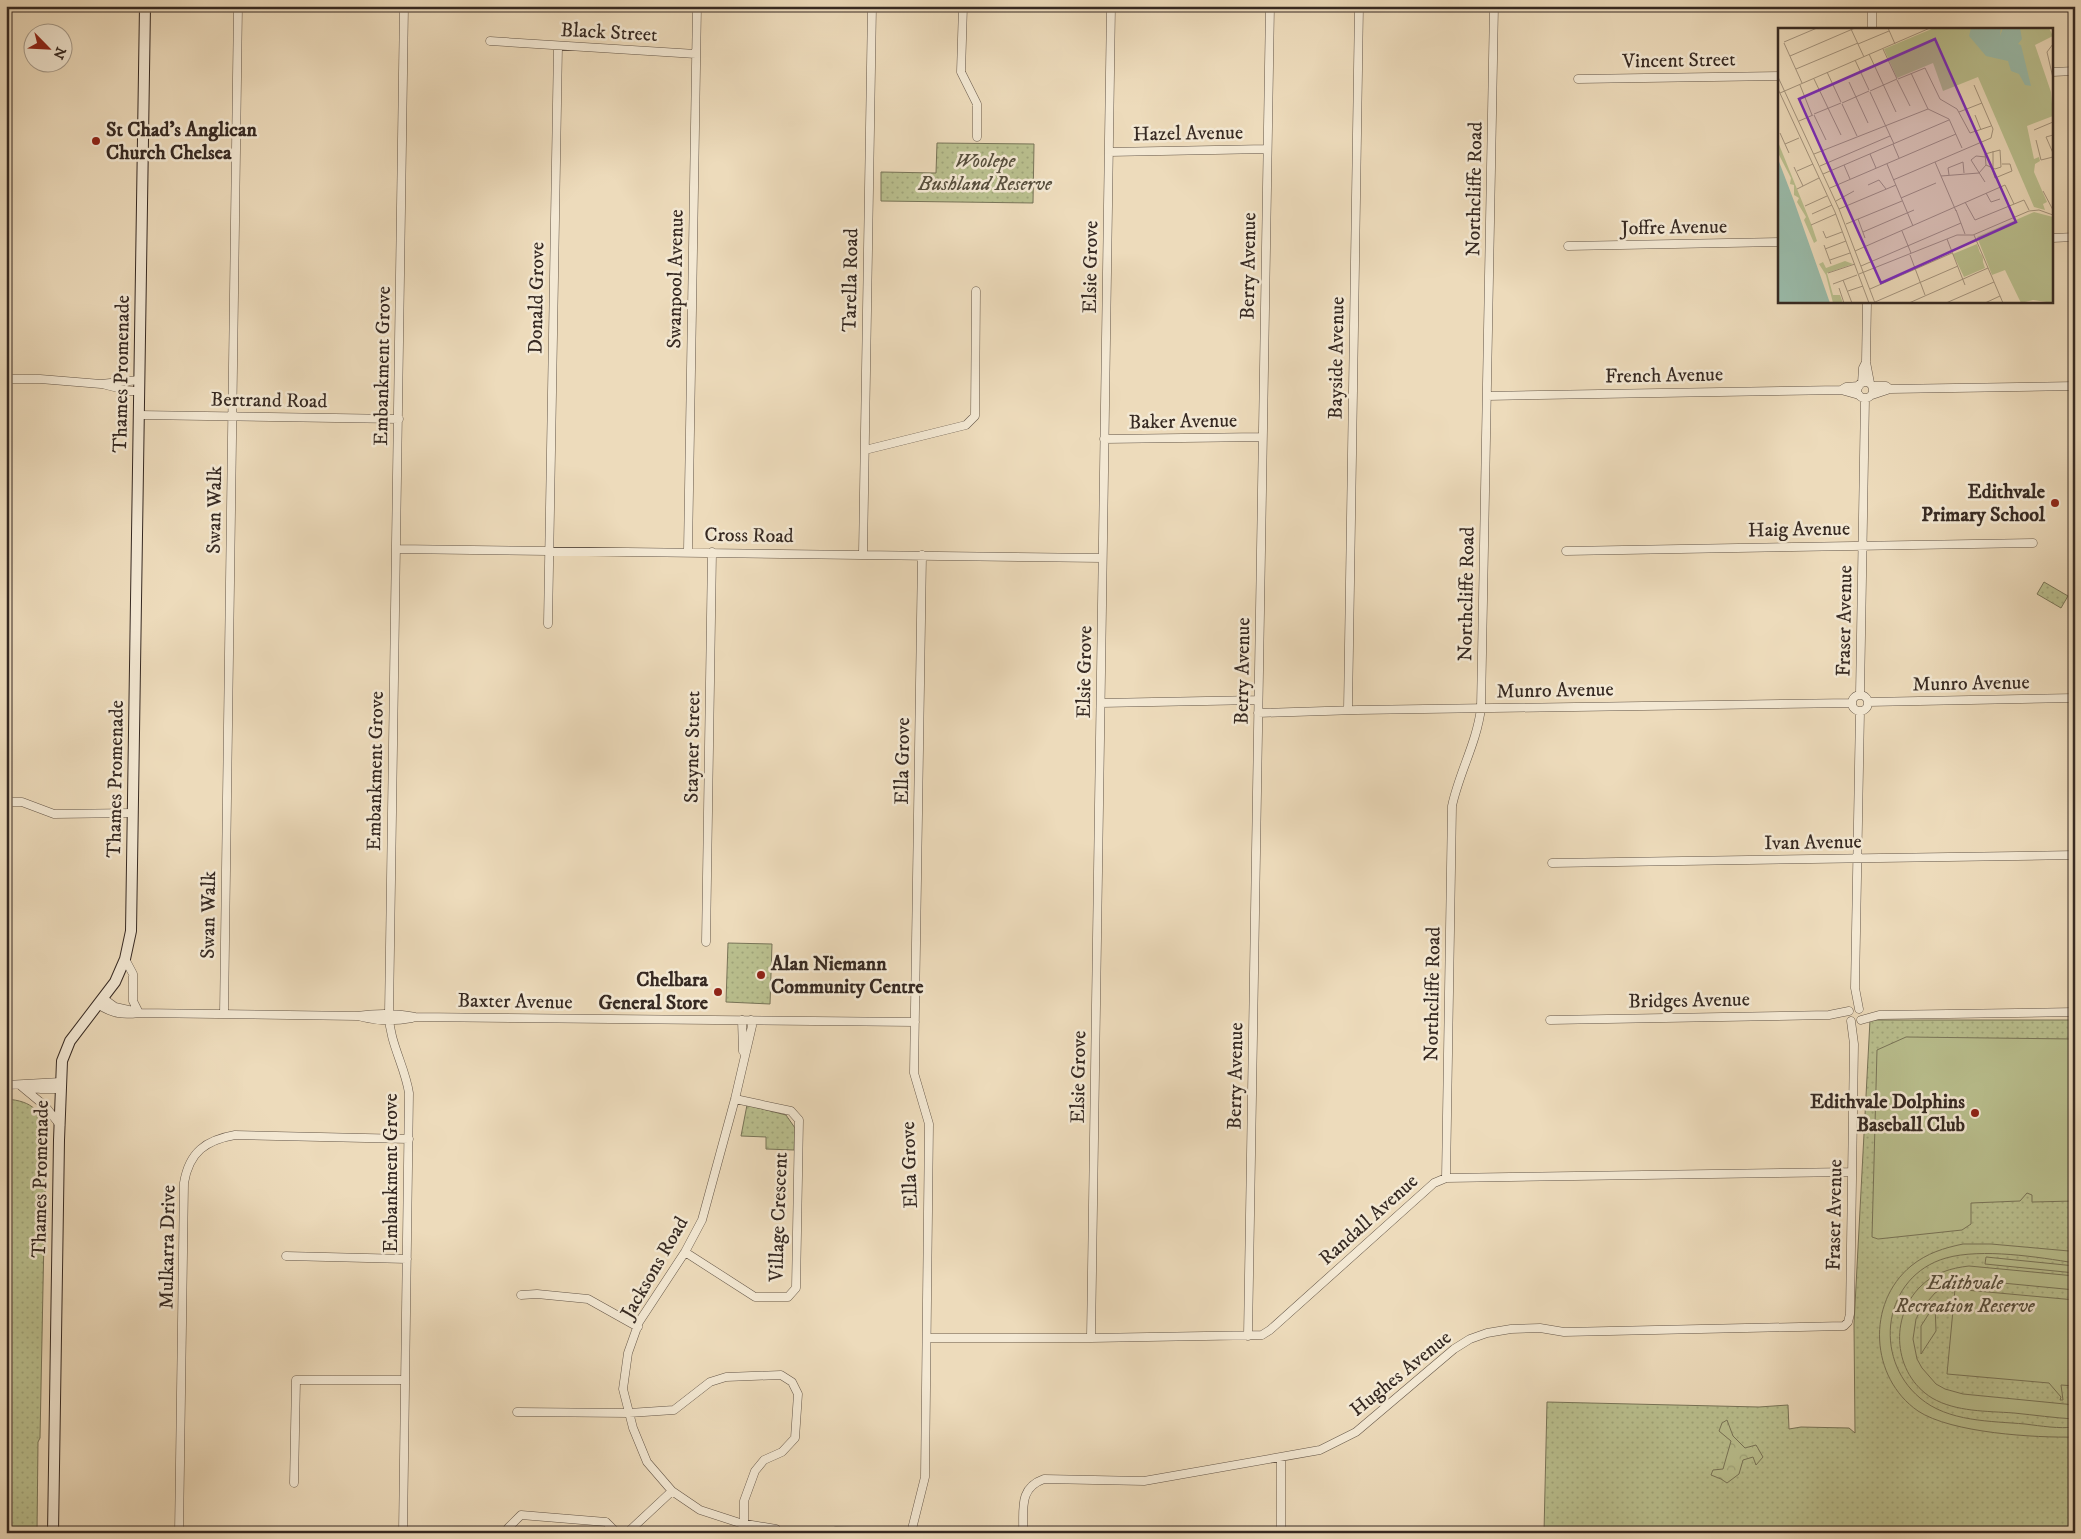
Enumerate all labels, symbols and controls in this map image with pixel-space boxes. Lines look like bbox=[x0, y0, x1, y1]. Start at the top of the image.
street label: Black Street bbox=[560, 18, 658, 48]
north arrow bbox=[22, 22, 72, 72]
inset map bbox=[1778, 28, 2054, 302]
text: N bbox=[48, 44, 70, 62]
street label: Vincent Street bbox=[1621, 48, 1736, 75]
place label: St Chad's Anglican Church Chelsea bbox=[106, 118, 257, 166]
street label: Hazel Avenue bbox=[1133, 121, 1243, 147]
street label: Northcliffe Road bbox=[1461, 121, 1489, 257]
marker: St Chad's Anglican Church Chelsea bbox=[90, 135, 102, 147]
park label: Woolepe Bushland Reserve bbox=[917, 149, 1053, 197]
street label: Swanpool Avenue bbox=[662, 209, 690, 349]
street label: Berry Avenue bbox=[1236, 212, 1262, 320]
street label: Joffre Avenue bbox=[1619, 215, 1727, 241]
street label: Elsie Grove bbox=[1078, 220, 1104, 314]
street label: Tarella Road bbox=[838, 228, 864, 332]
street label: Donald Grove bbox=[524, 242, 550, 354]
street label: Embankment Grove bbox=[369, 286, 397, 446]
street label: Thames Promenade bbox=[108, 295, 136, 453]
street label: Bayside Avenue bbox=[1323, 296, 1351, 420]
street label: French Avenue bbox=[1605, 362, 1723, 390]
street label: Bertrand Road bbox=[210, 387, 328, 415]
street label: Baker Avenue bbox=[1129, 409, 1237, 435]
street label: Swan Walk bbox=[202, 466, 228, 554]
place label: Edithvale Primary School bbox=[1921, 480, 2046, 528]
marker: Edithvale Primary School bbox=[2049, 497, 2061, 509]
street label: Haig Avenue bbox=[1748, 517, 1850, 543]
street label: Cross Road bbox=[704, 523, 794, 549]
street label: Northcliffe Road bbox=[1453, 526, 1481, 662]
street label: Fraser Avenue bbox=[1832, 565, 1858, 677]
street label: Berry Avenue bbox=[1230, 617, 1256, 725]
street label: Elsie Grove bbox=[1072, 625, 1098, 719]
street label: Munro Avenue bbox=[1912, 670, 2030, 698]
street label: Munro Avenue bbox=[1496, 677, 1614, 705]
street label: Embankment Grove bbox=[362, 691, 390, 851]
street label: Stayner Street bbox=[680, 691, 706, 803]
street label: Thames Promenade bbox=[102, 700, 130, 858]
street label: Ella Grove bbox=[890, 717, 916, 805]
street label: Ivan Avenue bbox=[1764, 830, 1862, 856]
street label: Swan Walk bbox=[196, 871, 222, 959]
street label: Northcliffe Road bbox=[1419, 926, 1447, 1062]
place label: Alan Niemann Community Centre bbox=[770, 952, 924, 1000]
place label: Chelbara General Store bbox=[599, 968, 709, 1016]
marker: Alan Niemann Community Centre bbox=[755, 969, 767, 981]
marker: Chelbara General Store bbox=[712, 986, 724, 998]
street label: Bridges Avenue bbox=[1628, 987, 1750, 1015]
street label: Baxter Avenue bbox=[457, 988, 573, 1016]
street label: Berry Avenue bbox=[1223, 1022, 1249, 1130]
street label: Elsie Grove bbox=[1066, 1030, 1092, 1124]
place label: Edithvale Dolphins Baseball Club bbox=[1810, 1090, 1966, 1138]
street label: Embankment Grove bbox=[379, 1093, 404, 1253]
street label: Thames Promenade bbox=[27, 1100, 55, 1258]
marker: Edithvale Dolphins Baseball Club bbox=[1969, 1107, 1981, 1119]
street label: Ella Grove bbox=[896, 1121, 924, 1209]
street label: Village Crescent bbox=[764, 1152, 794, 1283]
street label: Fraser Avenue bbox=[1822, 1159, 1848, 1271]
street label: Randall Avenue bbox=[1314, 1169, 1424, 1271]
street label: Mulkarra Drive bbox=[154, 1185, 182, 1309]
street label: Jacksons Road bbox=[615, 1212, 694, 1325]
park label: Edithvale Recreation Reserve bbox=[1894, 1271, 2036, 1319]
street label: Hughes Avenue bbox=[1345, 1326, 1457, 1422]

